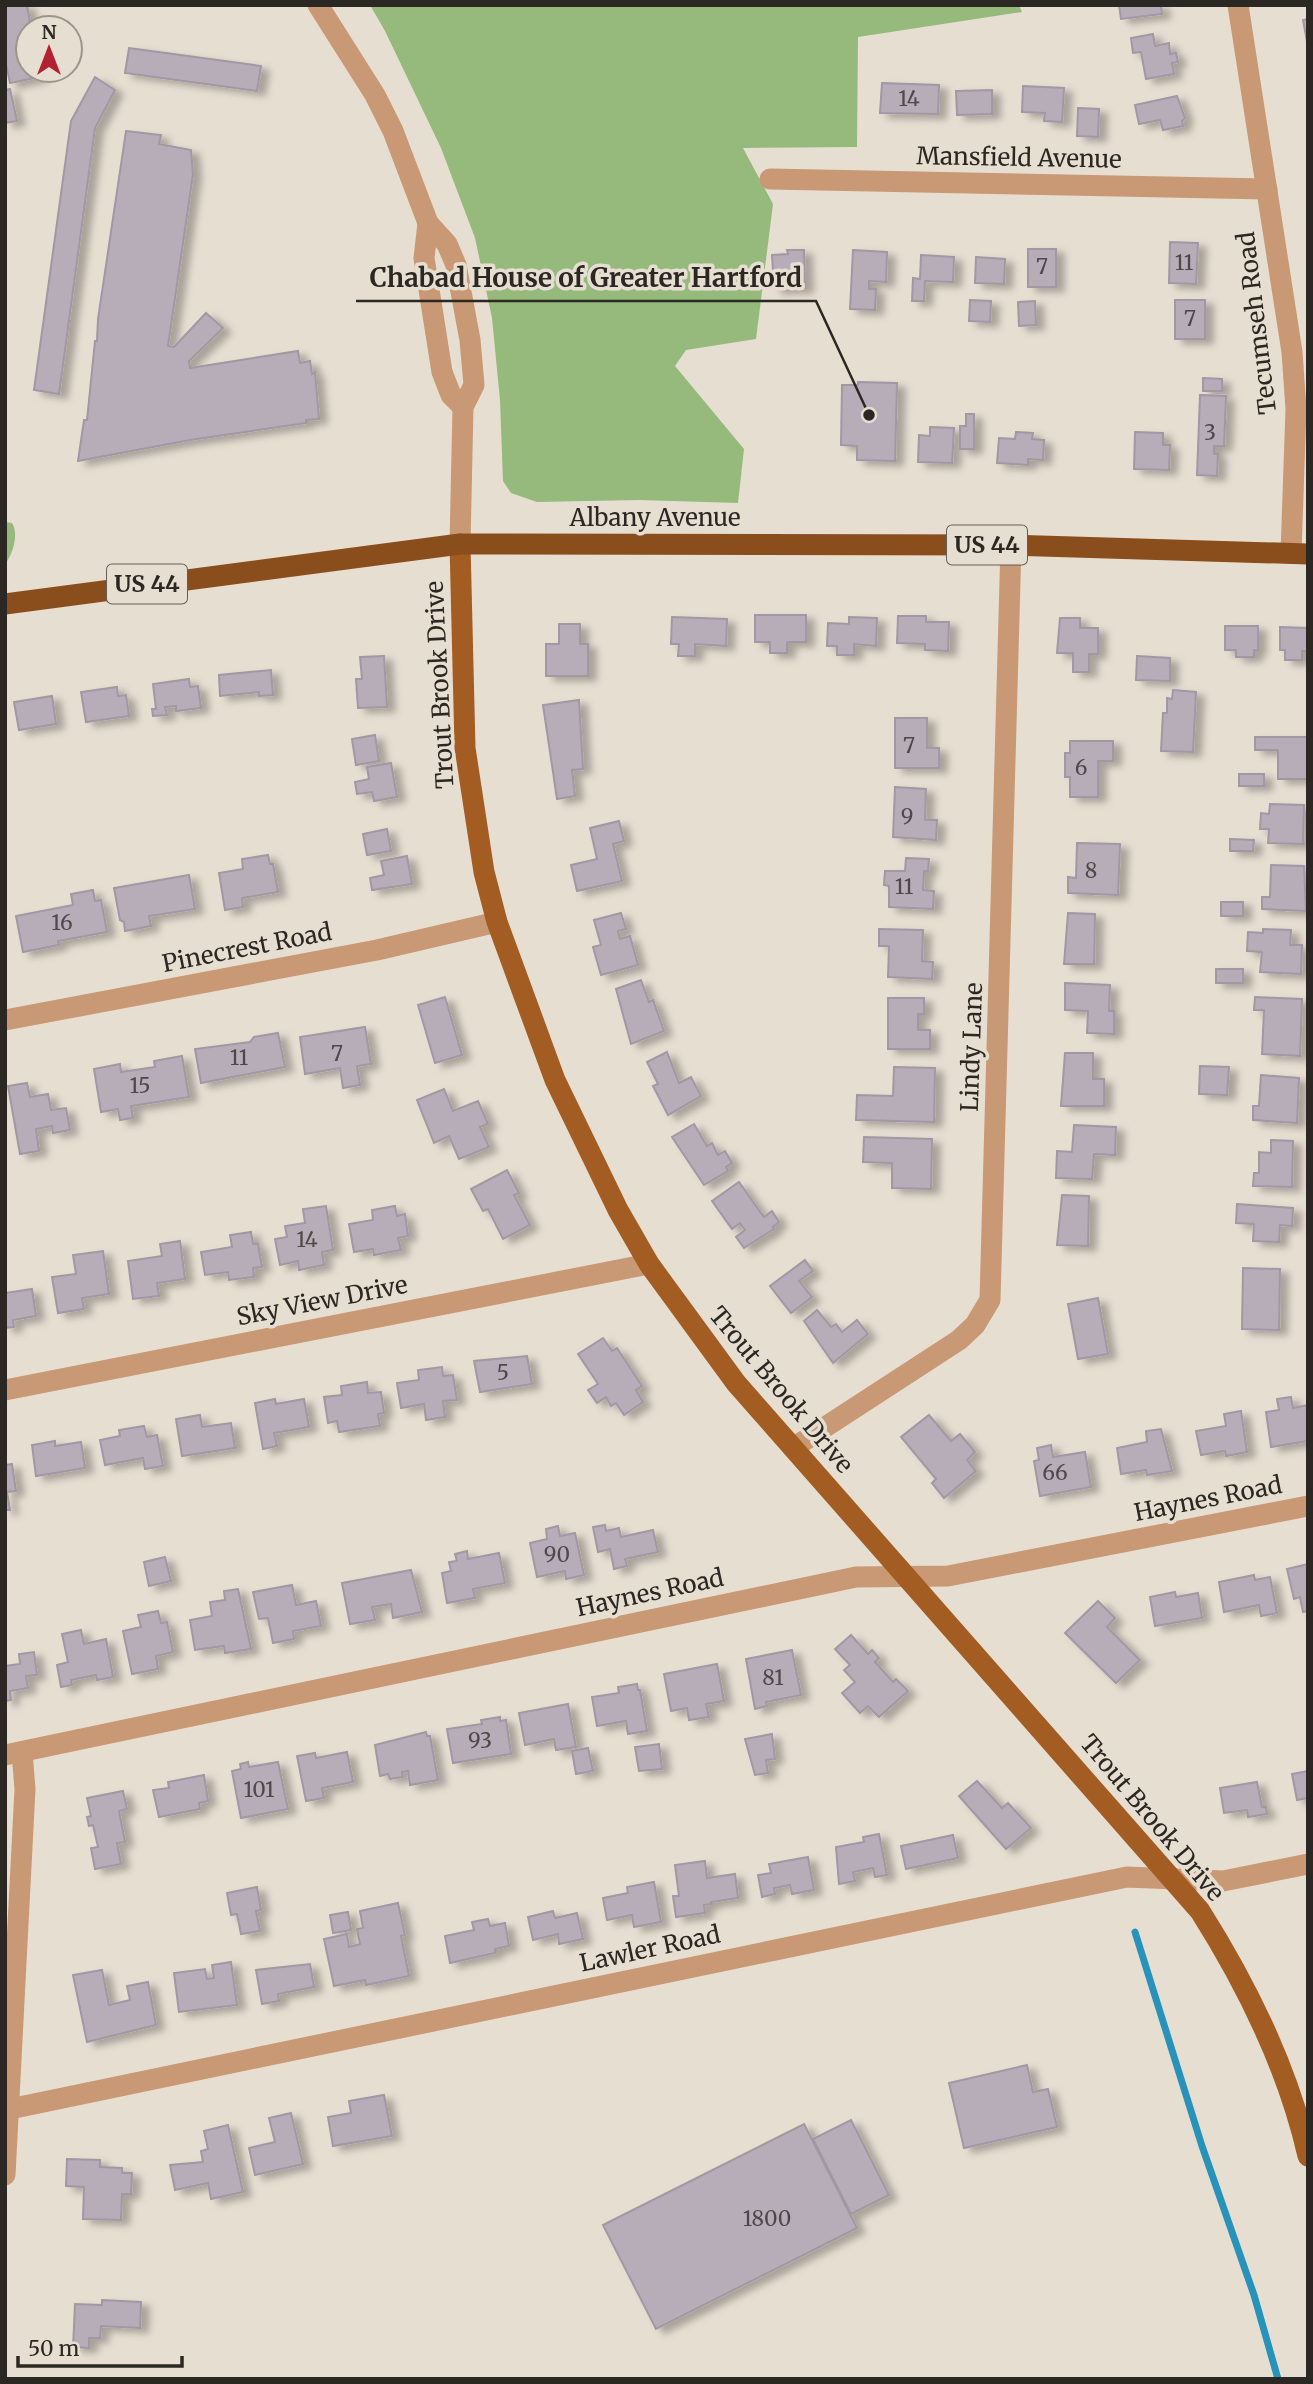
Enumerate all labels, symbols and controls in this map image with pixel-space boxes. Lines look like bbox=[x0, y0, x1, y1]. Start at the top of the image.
north arrow bbox=[14, 14, 84, 84]
text: N bbox=[41, 20, 57, 44]
house number: 14 bbox=[898, 85, 920, 112]
street label: Mansfield Avenue bbox=[916, 140, 1122, 175]
street label: Tecumseh Road bbox=[1230, 230, 1283, 416]
house number: 11 bbox=[1175, 249, 1193, 276]
house number: 7 bbox=[1036, 253, 1048, 280]
callout: Chabad House of Greater Hartford bbox=[356, 254, 816, 301]
text: Chabad House of Greater Hartford bbox=[370, 261, 802, 294]
house number: 7 bbox=[1184, 305, 1196, 332]
house number: 3 bbox=[1204, 419, 1216, 446]
street label: Albany Avenue bbox=[568, 502, 741, 533]
road number: US 44 bbox=[947, 526, 1027, 565]
road number: US 44 bbox=[107, 564, 187, 604]
street label: Trout Brook Drive bbox=[419, 580, 460, 790]
house number: 7 bbox=[903, 732, 915, 759]
house number: 6 bbox=[1075, 754, 1087, 781]
house number: 9 bbox=[901, 803, 913, 830]
house number: 8 bbox=[1085, 857, 1097, 884]
house number: 11 bbox=[895, 873, 913, 900]
house number: 16 bbox=[51, 909, 73, 936]
street label: Pinecrest Road bbox=[159, 916, 334, 979]
street label: Lindy Lane bbox=[954, 982, 989, 1112]
house number: 7 bbox=[331, 1040, 343, 1067]
house number: 11 bbox=[230, 1044, 248, 1071]
house number: 15 bbox=[129, 1072, 151, 1099]
house number: 14 bbox=[296, 1226, 318, 1253]
street label: Sky View Drive bbox=[234, 1269, 410, 1332]
street label: Trout Brook Drive bbox=[703, 1300, 860, 1479]
house number: 5 bbox=[497, 1359, 509, 1386]
house number: 66 bbox=[1042, 1459, 1068, 1486]
street label: Haynes Road bbox=[1131, 1469, 1284, 1528]
house number: 90 bbox=[544, 1541, 570, 1568]
street label: Haynes Road bbox=[573, 1562, 726, 1623]
house number: 81 bbox=[762, 1664, 784, 1691]
house number: 93 bbox=[468, 1727, 492, 1754]
street label: Trout Brook Drive bbox=[1074, 1728, 1231, 1907]
house number: 101 bbox=[244, 1776, 274, 1803]
street label: Lawler Road bbox=[577, 1918, 723, 1979]
house number: 1800 bbox=[743, 2205, 791, 2232]
scale bar bbox=[18, 2324, 182, 2368]
text: 50 m bbox=[28, 2335, 79, 2362]

